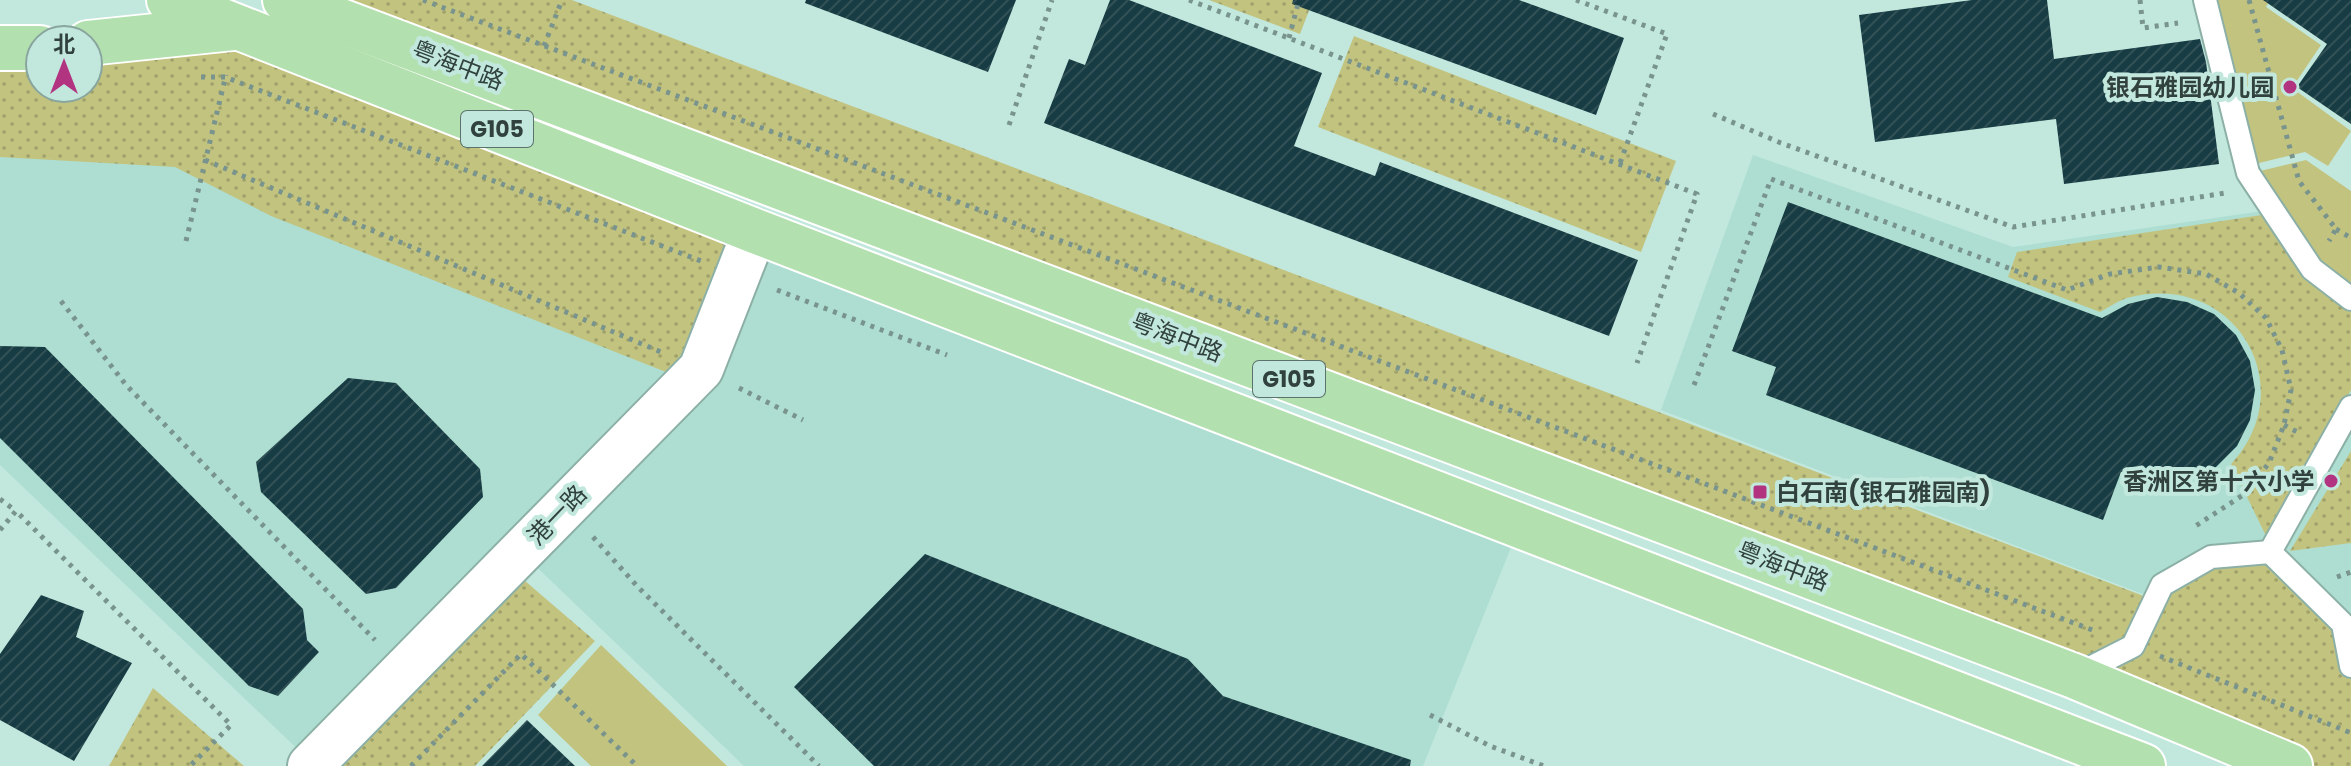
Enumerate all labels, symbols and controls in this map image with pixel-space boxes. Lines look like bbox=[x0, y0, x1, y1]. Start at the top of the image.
north arrow bbox=[24, 24, 104, 104]
text: 北 bbox=[53, 29, 75, 60]
street label: 粤海中路 bbox=[407, 32, 509, 98]
place label: 银石雅园幼儿园 bbox=[2106, 71, 2274, 104]
marker: 银石雅园幼儿园 bbox=[2281, 78, 2299, 96]
road number: G105 bbox=[461, 111, 533, 147]
street label: 粤海中路 bbox=[1126, 304, 1228, 370]
road number: G105 bbox=[1253, 361, 1325, 397]
place label: 香洲区第十六小学 bbox=[2123, 465, 2315, 498]
marker: 香洲区第十六小学 bbox=[2322, 472, 2340, 490]
place label: 白石南(银石雅园南) bbox=[1776, 476, 1991, 509]
street label: 港一路 bbox=[520, 478, 594, 552]
marker: 白石南(银石雅园南) bbox=[1751, 483, 1769, 501]
street label: 粤海中路 bbox=[1732, 533, 1834, 599]

